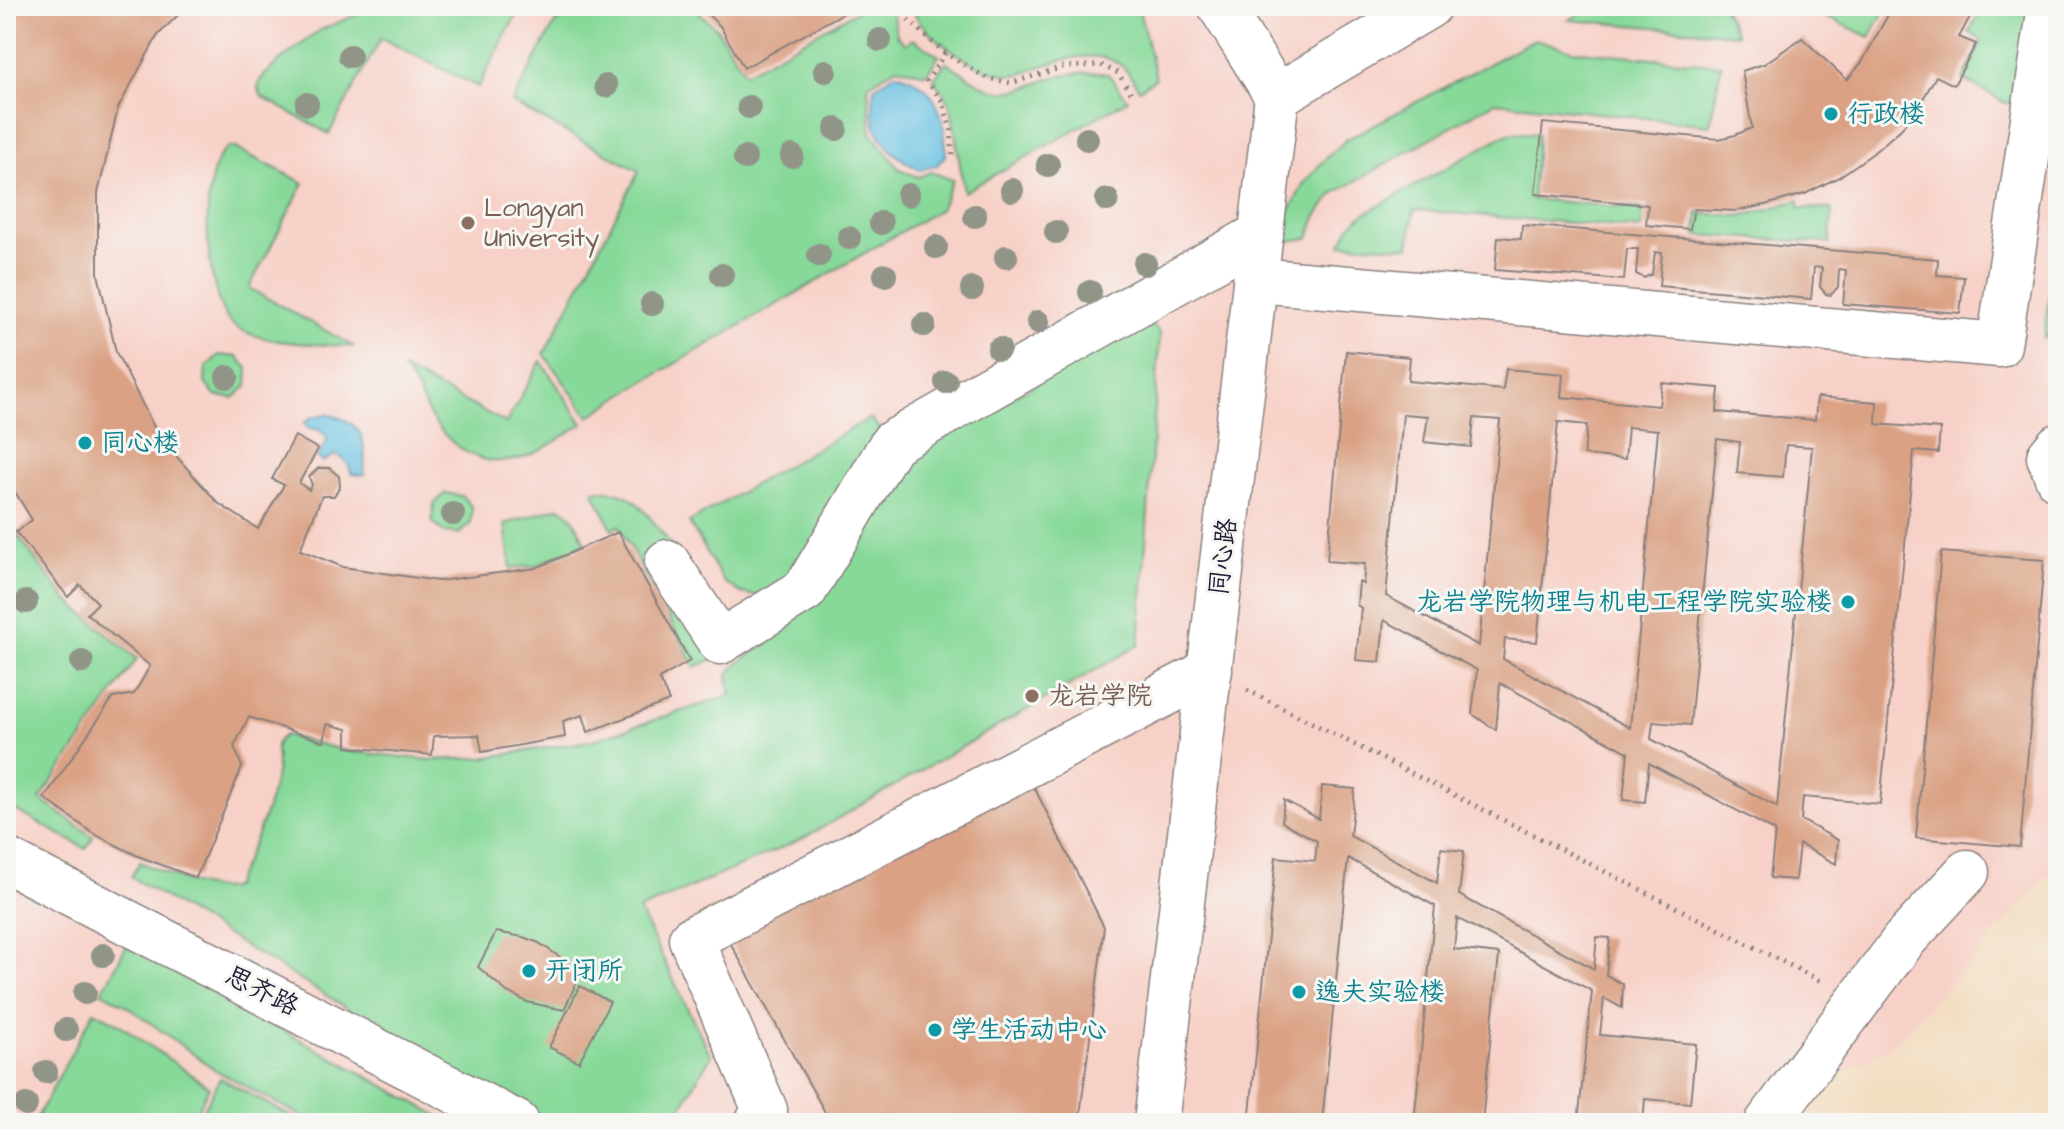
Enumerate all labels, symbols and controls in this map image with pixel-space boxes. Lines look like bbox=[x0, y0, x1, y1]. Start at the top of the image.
place label: 行政楼 bbox=[1847, 96, 1925, 132]
marker: 行政楼 bbox=[1822, 105, 1840, 123]
place label: Longyan University bbox=[484, 190, 599, 258]
marker: Longyan University bbox=[459, 214, 477, 232]
place label: 同心楼 bbox=[101, 425, 179, 461]
marker: 同心楼 bbox=[76, 434, 94, 452]
street label: 同心路 bbox=[1200, 516, 1246, 598]
place label: 龙岩学院物理与机电工程学院实验楼 bbox=[1416, 584, 1832, 620]
marker: 龙岩学院物理与机电工程学院实验楼 bbox=[1839, 593, 1857, 611]
place label: 龙岩学院 bbox=[1048, 678, 1152, 714]
marker: 龙岩学院 bbox=[1023, 687, 1041, 705]
place label: 开闭所 bbox=[545, 953, 623, 989]
street label: 思齐路 bbox=[219, 957, 305, 1025]
marker: 开闭所 bbox=[520, 962, 538, 980]
place label: 逸夫实验楼 bbox=[1315, 974, 1445, 1010]
marker: 逸夫实验楼 bbox=[1290, 983, 1308, 1001]
place label: 学生活动中心 bbox=[951, 1012, 1107, 1048]
marker: 学生活动中心 bbox=[926, 1021, 944, 1039]

